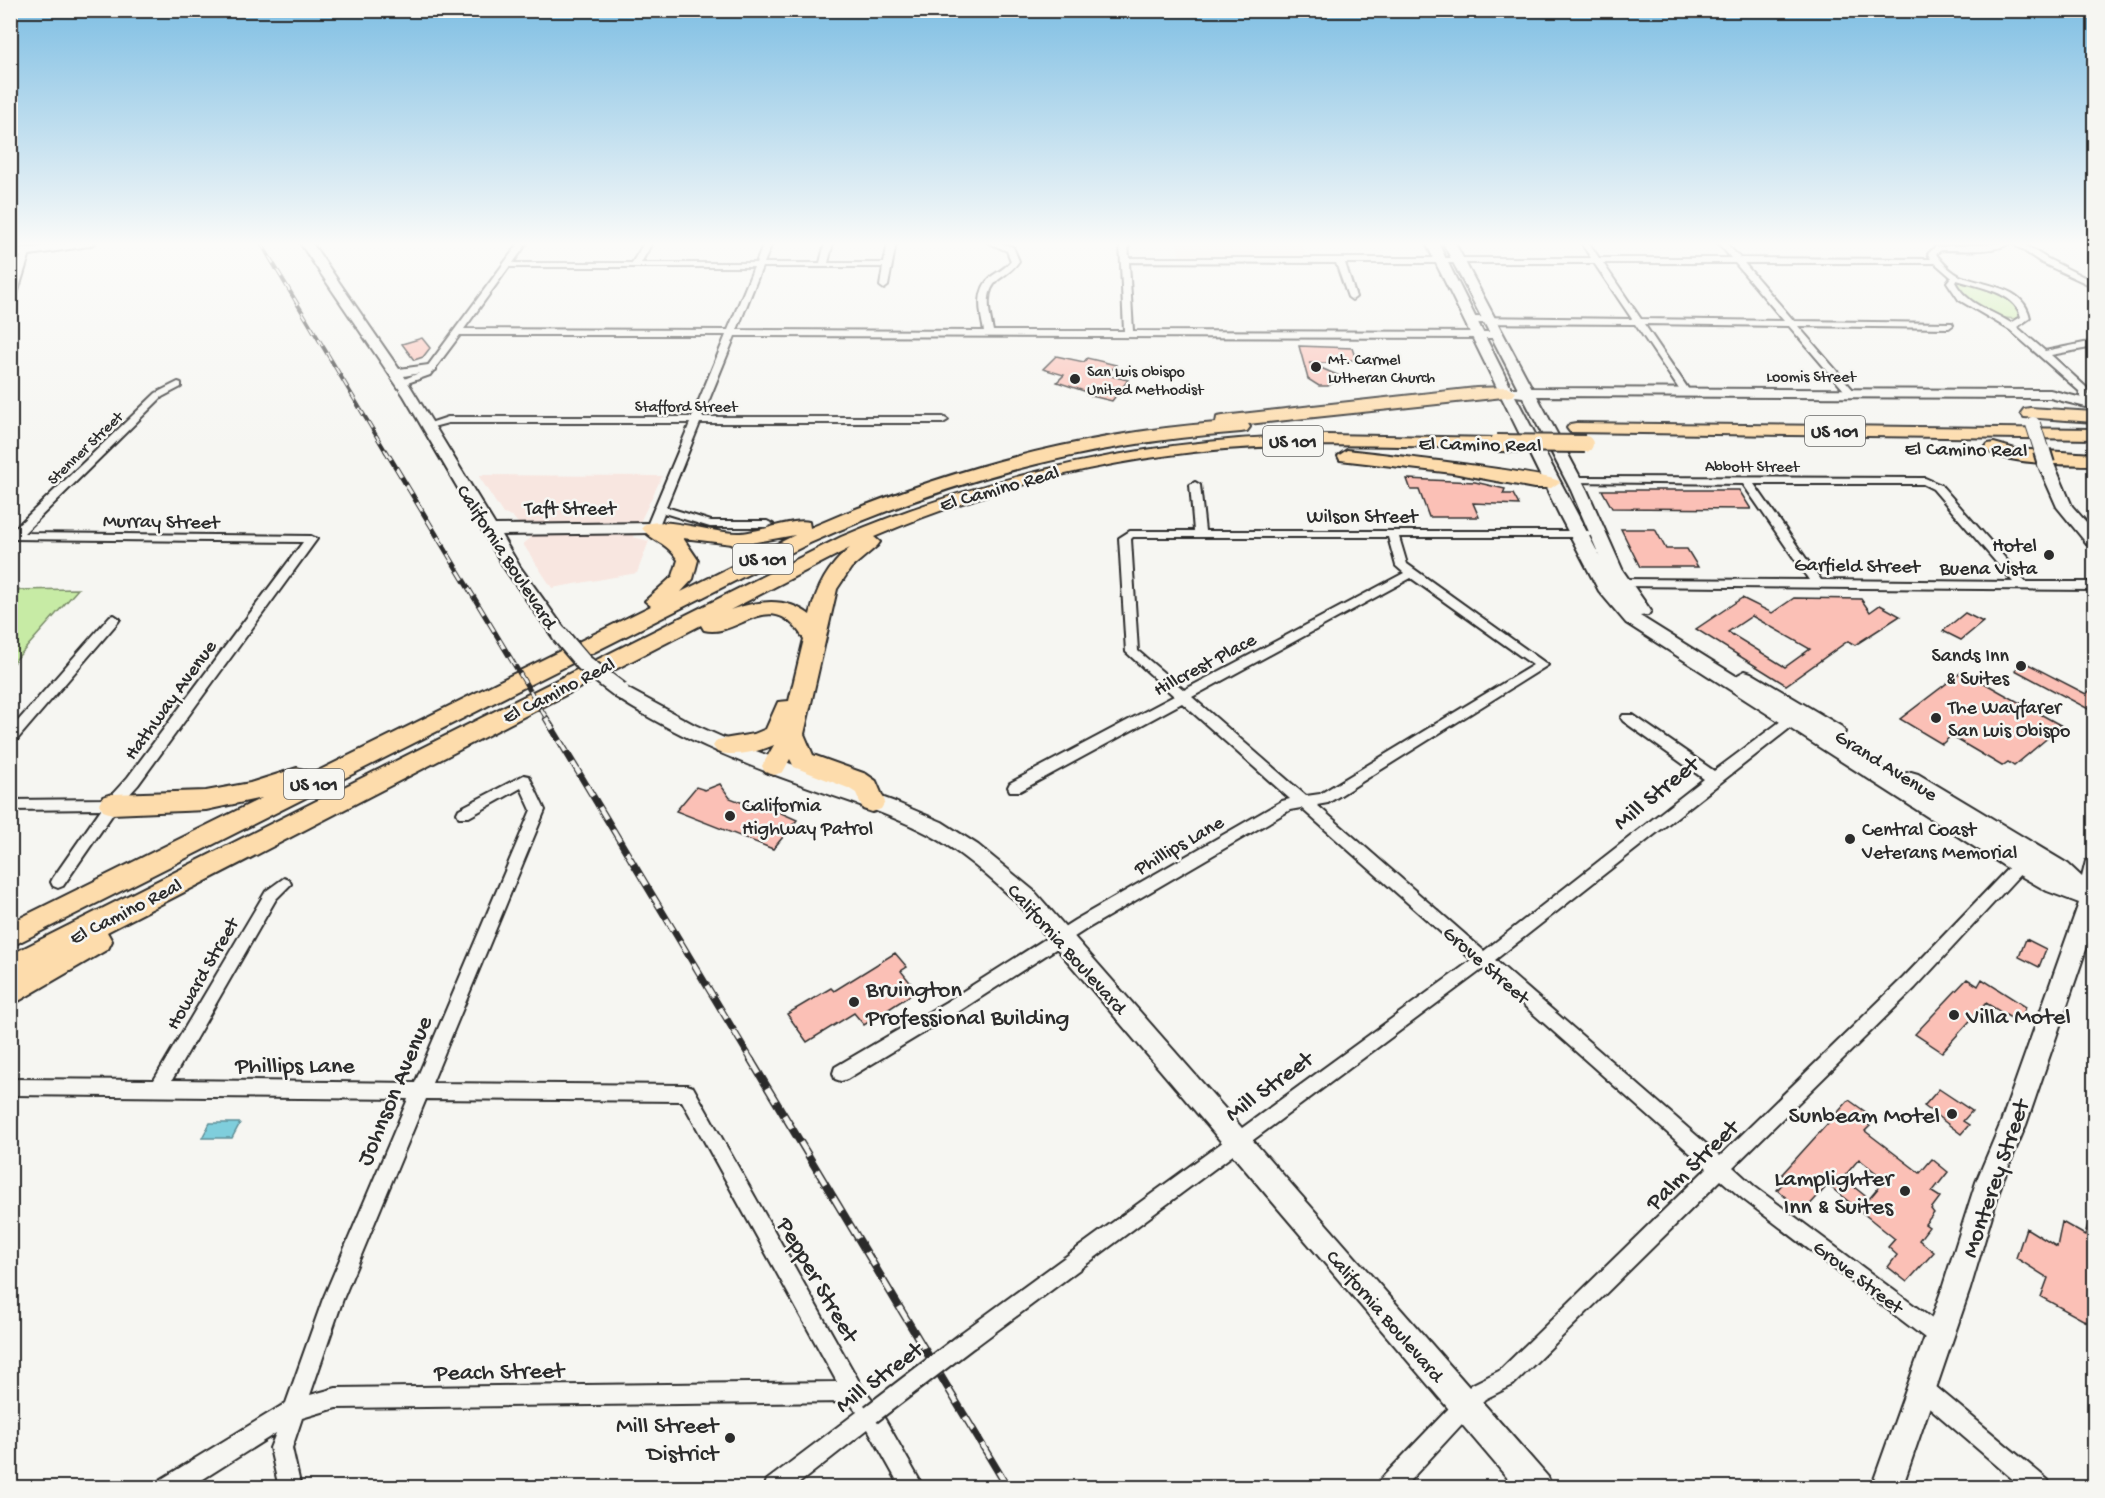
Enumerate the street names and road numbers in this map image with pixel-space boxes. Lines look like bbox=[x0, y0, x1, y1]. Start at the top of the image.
street label: Loomis Street bbox=[1766, 369, 1857, 388]
street label: Stafford Street bbox=[635, 399, 739, 418]
street label: Stenner Street bbox=[45, 408, 129, 490]
road number: US 101 bbox=[1805, 416, 1865, 446]
road number: US 101 bbox=[1263, 426, 1323, 456]
street label: El Camino Real bbox=[1418, 434, 1542, 459]
street label: El Camino Real bbox=[1904, 439, 2028, 464]
street label: Abbott Street bbox=[1705, 459, 1801, 478]
street label: El Camino Real bbox=[938, 462, 1062, 518]
street label: California Boulevard bbox=[450, 481, 562, 636]
street label: Taft Street bbox=[523, 499, 617, 522]
street label: Wilson Street bbox=[1306, 507, 1419, 530]
street label: Murray Street bbox=[103, 511, 221, 536]
road number: US 101 bbox=[733, 544, 793, 574]
street label: Garfield Street bbox=[1794, 555, 1922, 580]
street label: Hillcrest Place bbox=[1150, 629, 1261, 703]
street label: Hathway Avenue bbox=[121, 636, 223, 766]
street label: El Camino Real bbox=[500, 654, 620, 730]
street label: Grand Avenue bbox=[1829, 726, 1941, 808]
street label: Mill Street bbox=[1608, 750, 1708, 838]
road number: US 101 bbox=[284, 769, 344, 799]
street label: Phillips Lane bbox=[1130, 812, 1229, 882]
street label: El Camino Real bbox=[67, 875, 187, 951]
street label: California Boulevard bbox=[1001, 880, 1131, 1022]
street label: Howard Street bbox=[163, 913, 246, 1035]
street label: Grove Street bbox=[1437, 923, 1534, 1012]
street label: Johnson Avenue bbox=[352, 1011, 441, 1171]
street label: Mill Street bbox=[1220, 1045, 1322, 1130]
street label: Phillips Lane bbox=[234, 1053, 355, 1082]
street label: Monterey Street bbox=[1957, 1094, 2039, 1262]
street label: Palm Street bbox=[1640, 1113, 1748, 1219]
street label: Pepper Street bbox=[768, 1212, 865, 1350]
street label: Grove Street bbox=[1807, 1237, 1908, 1321]
street label: California Boulevard bbox=[1320, 1247, 1448, 1390]
street label: Mill Street bbox=[831, 1335, 931, 1421]
street label: Peach Street bbox=[433, 1358, 566, 1389]

